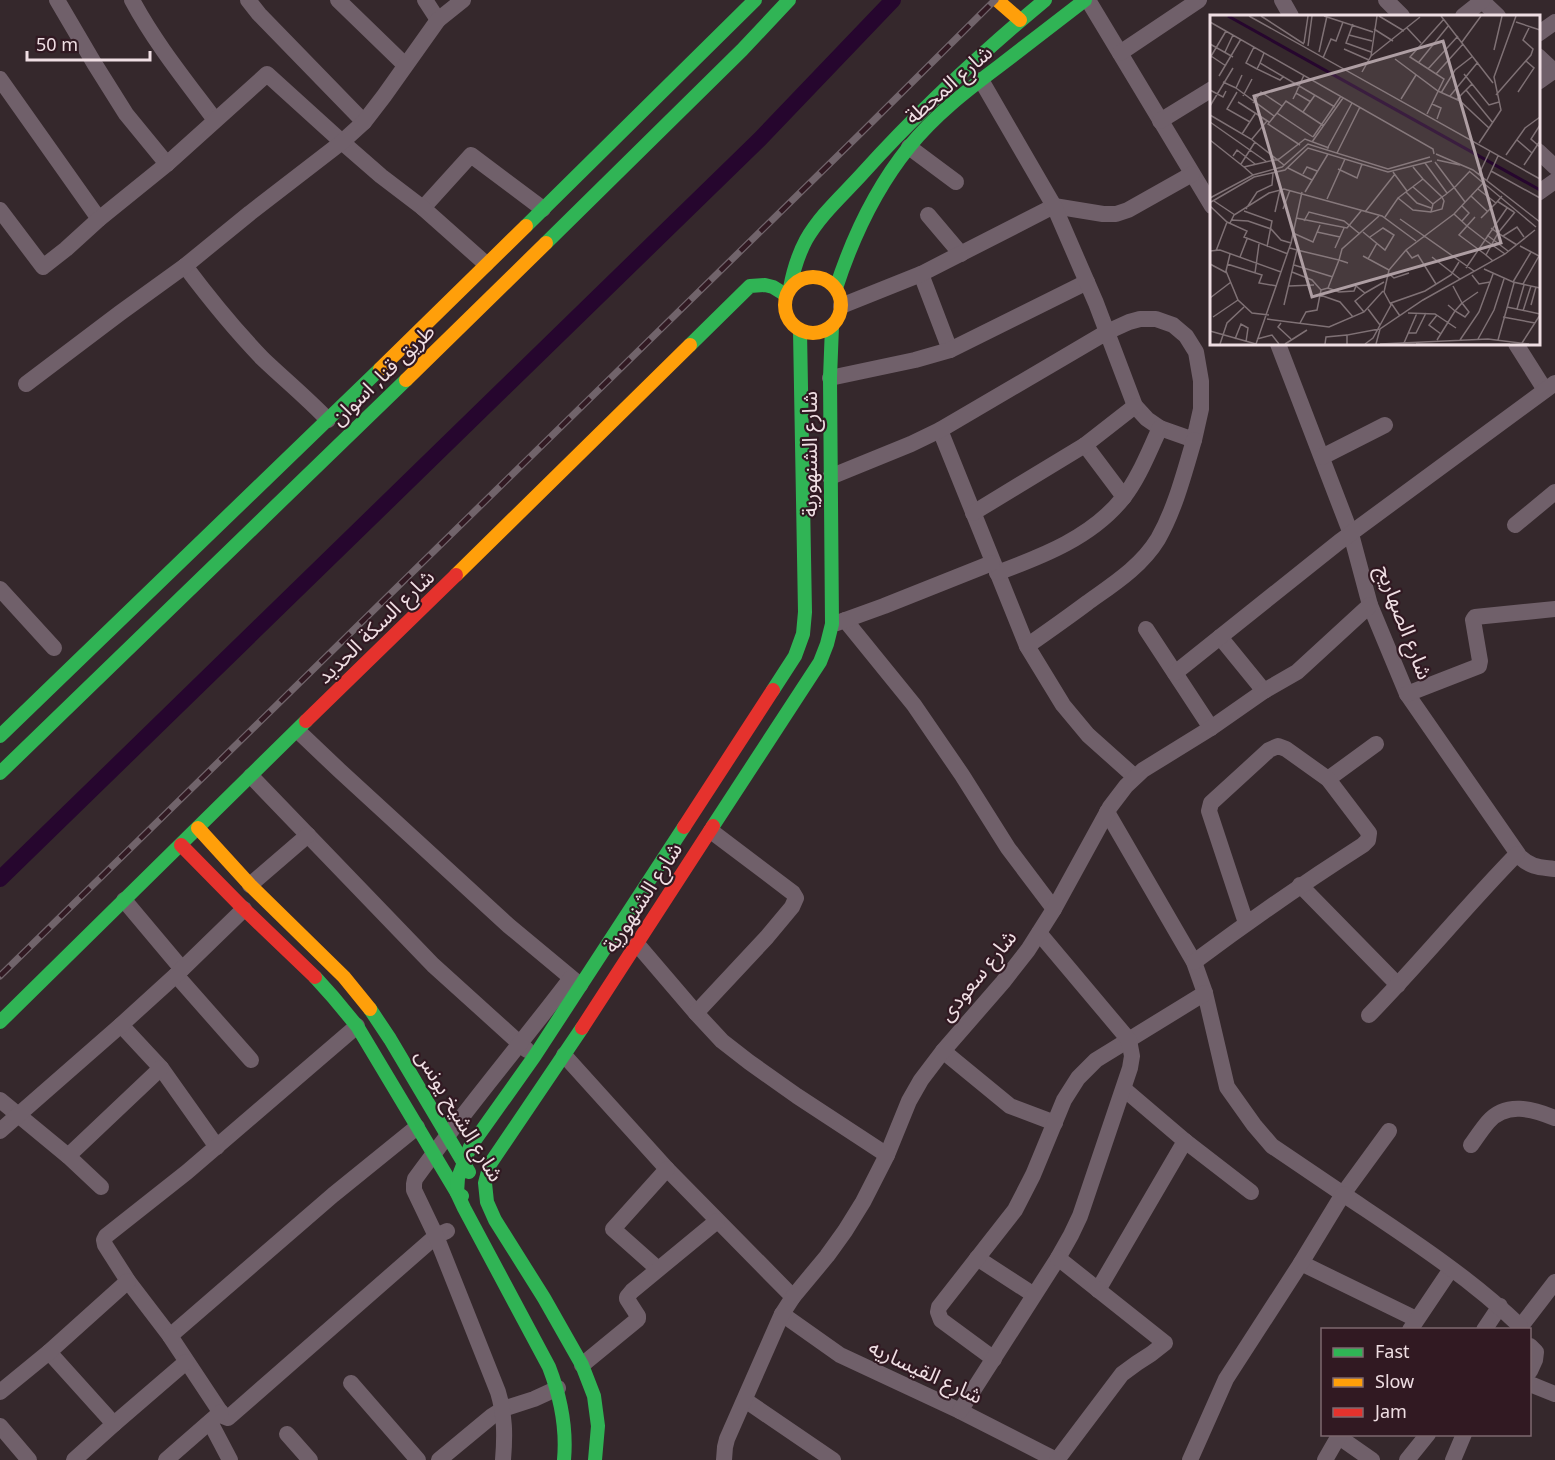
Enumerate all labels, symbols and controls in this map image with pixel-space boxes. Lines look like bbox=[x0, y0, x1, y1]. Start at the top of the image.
inset map bbox=[1210, 15, 1540, 345]
scale bar bbox=[27, 24, 150, 62]
text: 50 m bbox=[36, 32, 78, 56]
street label: شارع المحطة bbox=[898, 38, 999, 131]
street label: طريق قنا, اسوان bbox=[324, 317, 440, 431]
street label: شارع الشنهورية bbox=[795, 391, 825, 517]
street label: شارع الصهاريج bbox=[1368, 561, 1440, 684]
street label: شارع السكة الحديد bbox=[310, 563, 441, 691]
street label: شارع الشنهورية bbox=[596, 837, 690, 959]
street label: شارع سعودى bbox=[932, 924, 1024, 1028]
street label: شارع الشيخ يونس bbox=[408, 1043, 511, 1188]
legend bbox=[1321, 1328, 1531, 1436]
street label: شارع القيساريه bbox=[864, 1332, 987, 1411]
text: Fast bbox=[1375, 1339, 1410, 1363]
text: Slow bbox=[1375, 1369, 1414, 1393]
text: Jam bbox=[1373, 1399, 1407, 1423]

